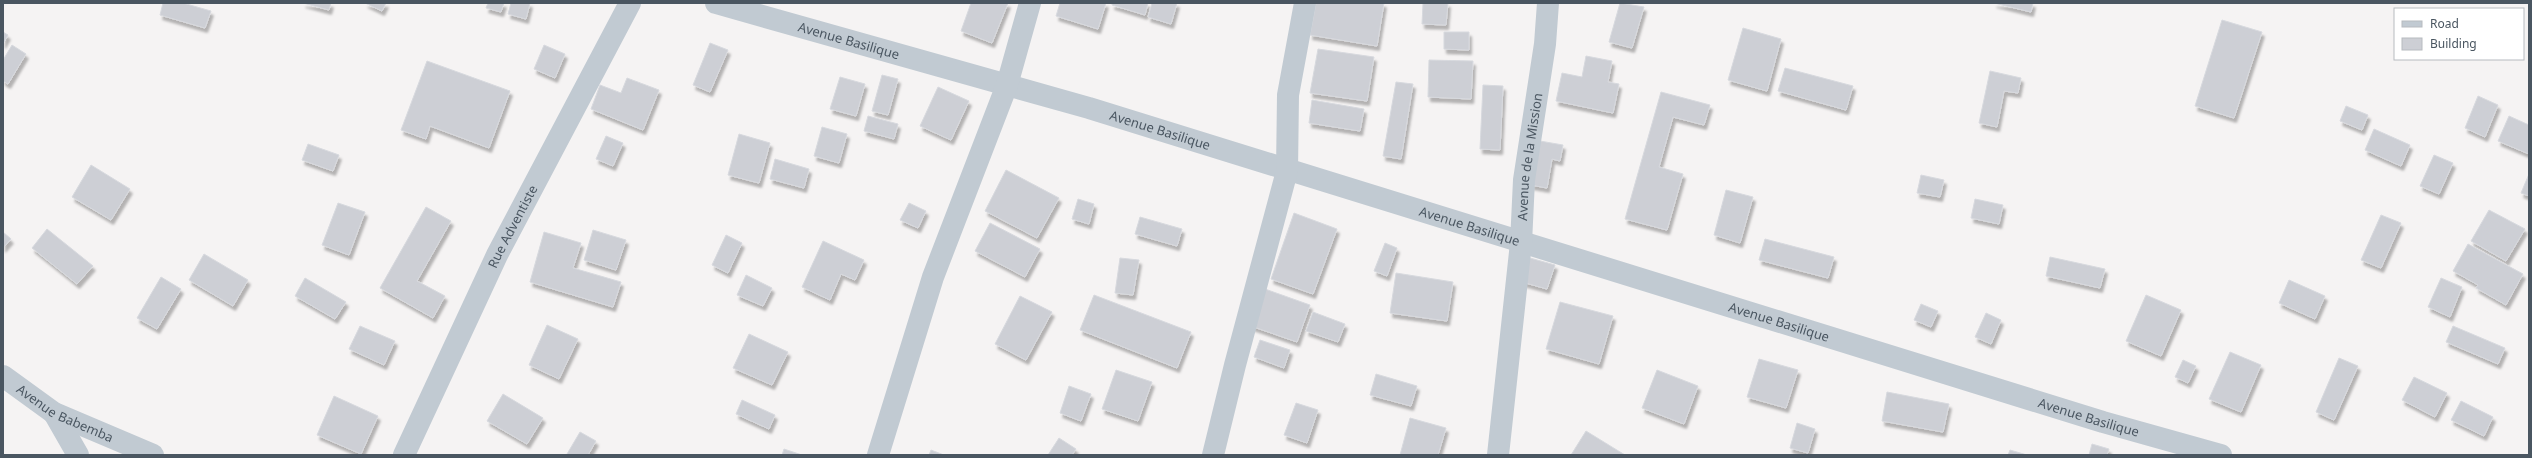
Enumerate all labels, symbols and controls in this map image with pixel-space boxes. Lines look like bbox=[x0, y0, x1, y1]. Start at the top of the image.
legend bbox=[2394, 8, 2524, 60]
text: Road bbox=[2430, 15, 2459, 32]
street label: Avenue Basilique bbox=[796, 18, 902, 63]
text: Building bbox=[2430, 35, 2477, 52]
street label: Avenue de la Mission bbox=[1513, 92, 1546, 221]
street label: Avenue Basilique bbox=[1108, 106, 1213, 154]
street label: Rue Adventiste bbox=[483, 182, 541, 271]
street label: Avenue Basilique bbox=[1417, 202, 1522, 250]
street label: Avenue Basilique bbox=[1727, 298, 1832, 346]
street label: Avenue Babemba bbox=[13, 380, 116, 446]
street label: Avenue Basilique bbox=[2036, 394, 2141, 441]

